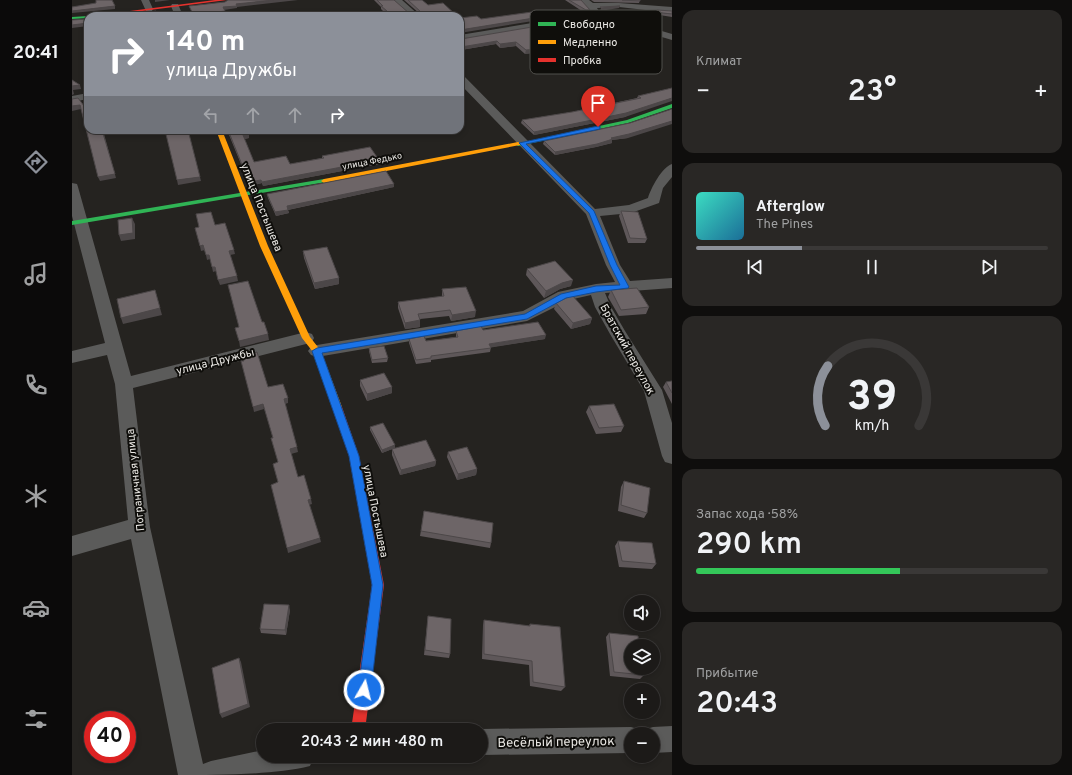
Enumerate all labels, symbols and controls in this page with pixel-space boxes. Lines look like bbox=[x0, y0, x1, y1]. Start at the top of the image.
legend bbox=[530, 10, 662, 74]
text: Свободно bbox=[563, 18, 615, 32]
text: 140 m bbox=[166, 25, 245, 61]
icon: right bbox=[100, 28, 152, 80]
text: Медленно bbox=[563, 36, 617, 50]
text: 20:41 bbox=[13, 42, 59, 65]
text: Пробка bbox=[563, 54, 602, 68]
text: Климат bbox=[696, 54, 742, 70]
text: улица Дружбы bbox=[166, 60, 297, 83]
text: 23° bbox=[848, 74, 896, 111]
text: − bbox=[696, 79, 710, 106]
text: + bbox=[1034, 79, 1048, 106]
pin bbox=[581, 86, 615, 127]
icon: arrive bbox=[587, 92, 609, 114]
icon: left bbox=[200, 104, 222, 126]
icon: ahead bbox=[242, 104, 264, 126]
icon: ahead bbox=[284, 104, 306, 126]
icon: right bbox=[326, 104, 348, 126]
icon: directions bbox=[22, 148, 50, 176]
street label: улица Федько bbox=[341, 150, 403, 173]
street label: улица Постышева bbox=[237, 161, 285, 254]
text: Afterglow bbox=[756, 198, 825, 217]
text: The Pines bbox=[756, 217, 813, 233]
icon: previous bbox=[744, 256, 766, 278]
icon: pause bbox=[861, 256, 883, 278]
icon: next bbox=[978, 256, 1000, 278]
icon: music bbox=[22, 260, 50, 288]
street label: Братский переулок bbox=[596, 302, 658, 397]
street label: улица Дружбы bbox=[175, 346, 256, 378]
icon: phone bbox=[22, 371, 50, 399]
text: 39 bbox=[847, 371, 897, 424]
text: km/h bbox=[855, 416, 889, 434]
street label: Пограничная улица bbox=[124, 428, 148, 532]
street label: улица Постышева bbox=[359, 464, 391, 559]
icon: climate bbox=[22, 482, 50, 510]
text: Запас хода · 58% bbox=[696, 507, 798, 523]
text: 290 km bbox=[696, 527, 802, 564]
icon: car bbox=[22, 594, 50, 622]
map controls bbox=[624, 595, 660, 763]
button: sound bbox=[624, 595, 660, 631]
button: layers bbox=[624, 639, 660, 675]
text: Прибытие bbox=[696, 666, 758, 682]
position arrow bbox=[343, 669, 385, 711]
button: + bbox=[624, 683, 660, 719]
text: 20:43 bbox=[696, 686, 778, 723]
icon: filters bbox=[22, 705, 50, 733]
speed limit sign: 40 bbox=[84, 711, 136, 763]
button: − bbox=[624, 727, 660, 763]
text: 20:43 · 2 мин · 480 m bbox=[301, 733, 443, 752]
street label: Весёлый переулок bbox=[497, 734, 615, 752]

